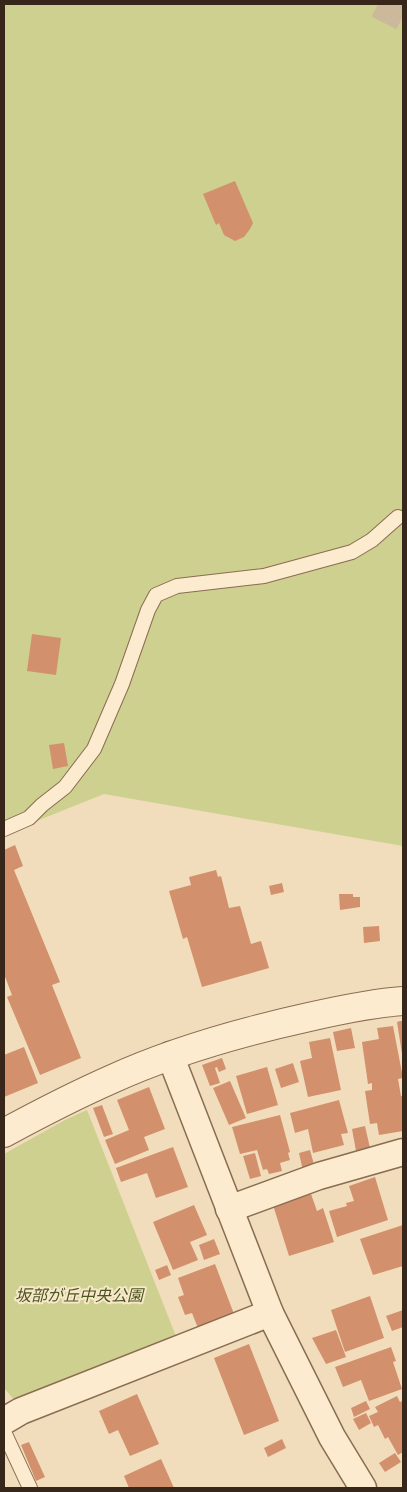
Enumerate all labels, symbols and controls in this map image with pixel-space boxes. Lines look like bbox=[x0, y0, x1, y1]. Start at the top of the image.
park label: 坂部が丘中央公園 bbox=[15, 1284, 145, 1306]

